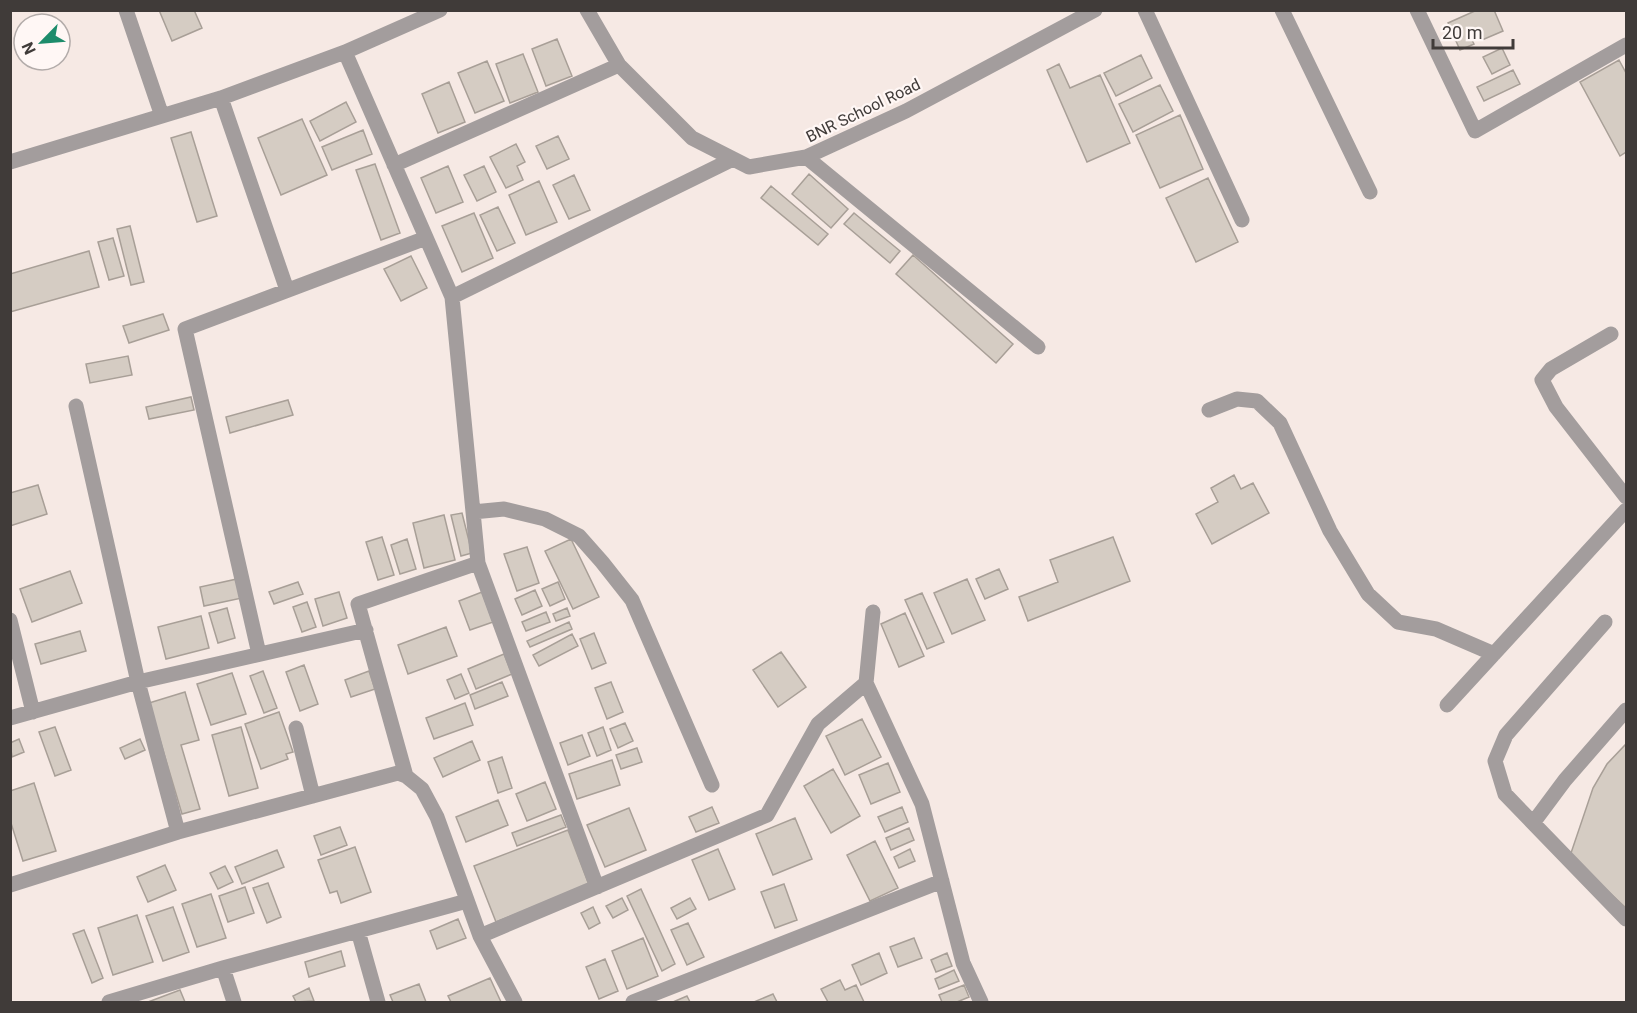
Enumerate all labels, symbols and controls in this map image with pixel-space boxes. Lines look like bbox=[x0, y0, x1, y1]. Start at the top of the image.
north arrow bbox=[12, 12, 72, 72]
scale bar bbox=[1433, 12, 1512, 50]
text: 20 m bbox=[1442, 22, 1482, 43]
text: N bbox=[18, 39, 40, 57]
street label: BNR School Road bbox=[803, 75, 923, 146]

